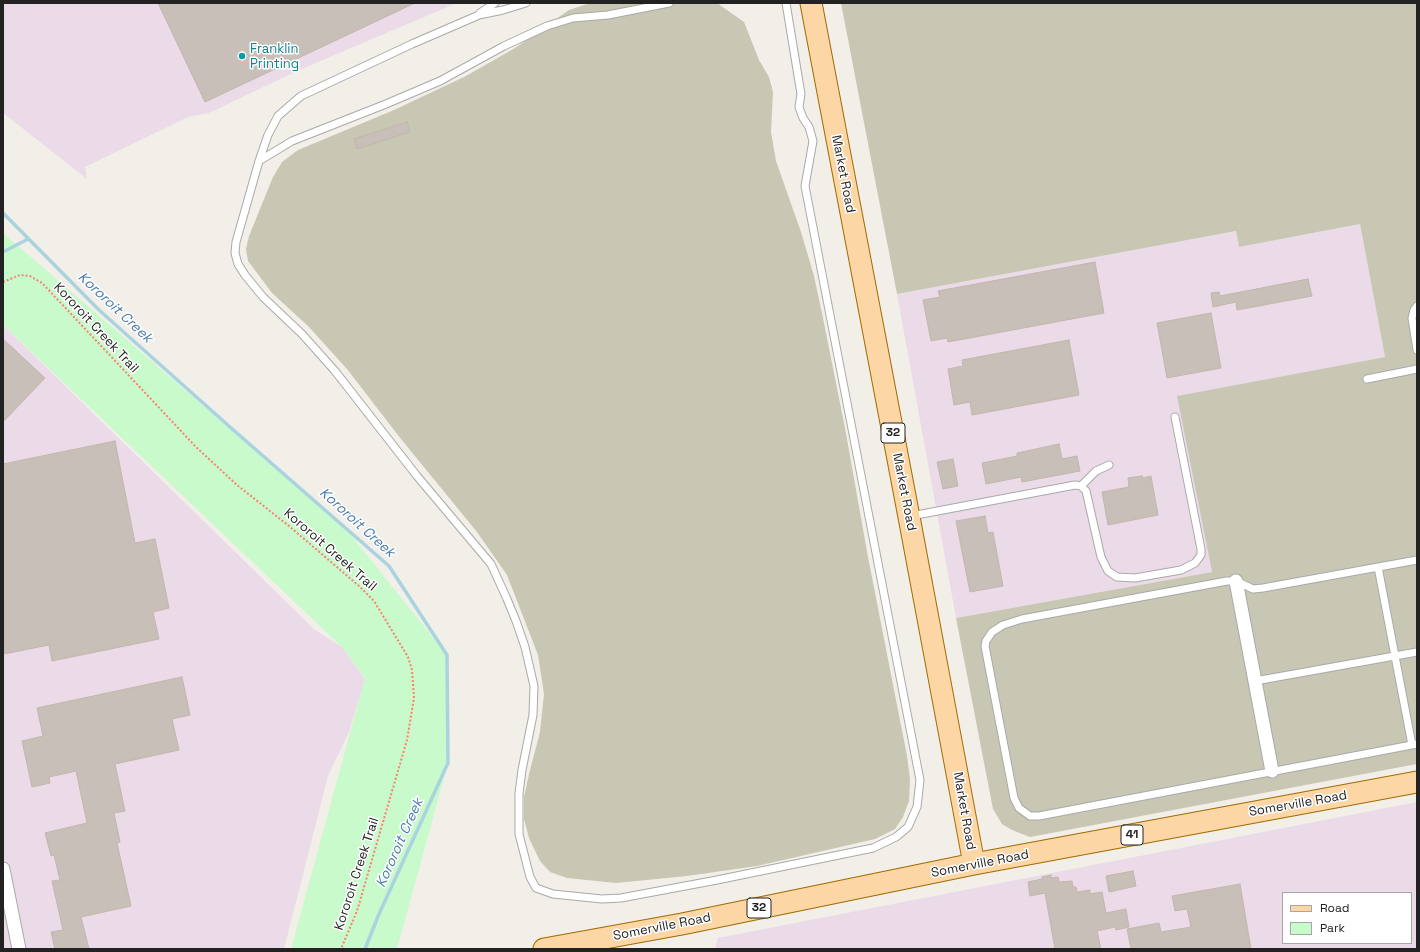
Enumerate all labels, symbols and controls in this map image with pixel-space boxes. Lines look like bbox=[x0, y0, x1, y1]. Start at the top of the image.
place label: Franklin Printing bbox=[250, 41, 299, 72]
marker: Franklin Printing bbox=[237, 51, 247, 61]
street label: Market Road bbox=[828, 134, 858, 214]
water label: Kororoit Creek bbox=[74, 269, 156, 347]
street label: Kororoit Creek Trail bbox=[50, 280, 142, 376]
road number: 32 bbox=[881, 423, 905, 443]
street label: Market Road bbox=[889, 452, 919, 532]
water label: Kororoit Creek bbox=[316, 485, 398, 561]
street label: Kororoit Creek Trail bbox=[281, 506, 379, 594]
street label: Market Road bbox=[949, 771, 979, 851]
street label: Somerville Road bbox=[1248, 788, 1348, 820]
water label: Kororoit Creek bbox=[373, 796, 427, 890]
street label: Kororoit Creek Trail bbox=[331, 816, 383, 932]
road number: 41 bbox=[1121, 825, 1143, 845]
street label: Somerville Road bbox=[930, 847, 1030, 881]
legend bbox=[1282, 892, 1412, 944]
road number: 32 bbox=[747, 898, 771, 918]
text: Road bbox=[1320, 900, 1349, 916]
street label: Somerville Road bbox=[612, 910, 712, 944]
text: Park bbox=[1320, 920, 1345, 936]

